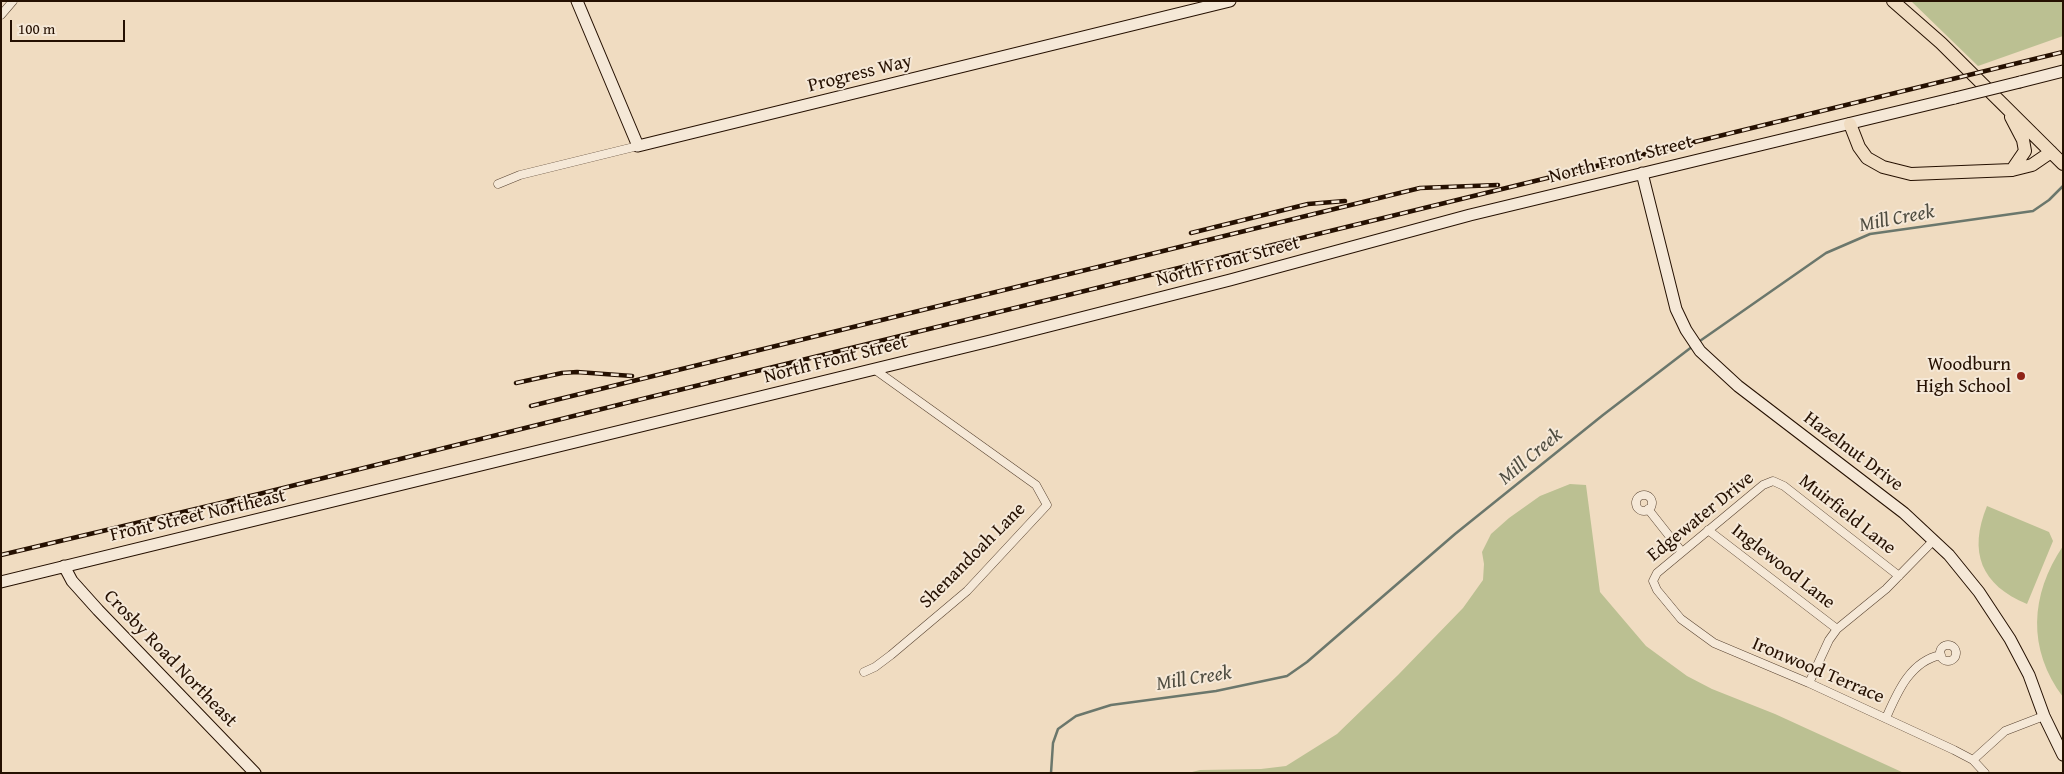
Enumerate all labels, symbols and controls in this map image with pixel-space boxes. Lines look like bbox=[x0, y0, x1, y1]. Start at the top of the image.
scale bar bbox=[12, 10, 128, 42]
text: 100 m bbox=[18, 18, 55, 39]
street label: Progress Way bbox=[806, 50, 914, 98]
street label: North Front Street bbox=[1547, 131, 1695, 189]
water label: Mill Creek bbox=[1857, 200, 1937, 238]
street label: North Front Street bbox=[1154, 232, 1302, 292]
street label: North Front Street bbox=[762, 331, 910, 389]
place label: Woodburn High School bbox=[1916, 354, 2011, 398]
marker: Woodburn High School bbox=[2015, 370, 2027, 382]
street label: Hazelnut Drive bbox=[1799, 407, 1907, 497]
water label: Mill Creek bbox=[1494, 423, 1568, 491]
street label: Edgewater Drive bbox=[1643, 467, 1759, 567]
street label: Muirfield Lane bbox=[1794, 470, 1900, 560]
street label: Front Street Northeast bbox=[108, 485, 288, 547]
street label: Shenandoah Lane bbox=[915, 498, 1031, 614]
street label: Inglewood Lane bbox=[1727, 520, 1839, 614]
street label: Crosby Road Northeast bbox=[99, 586, 241, 732]
street label: Ironwood Terrace bbox=[1749, 633, 1887, 709]
water label: Mill Creek bbox=[1155, 661, 1233, 697]

